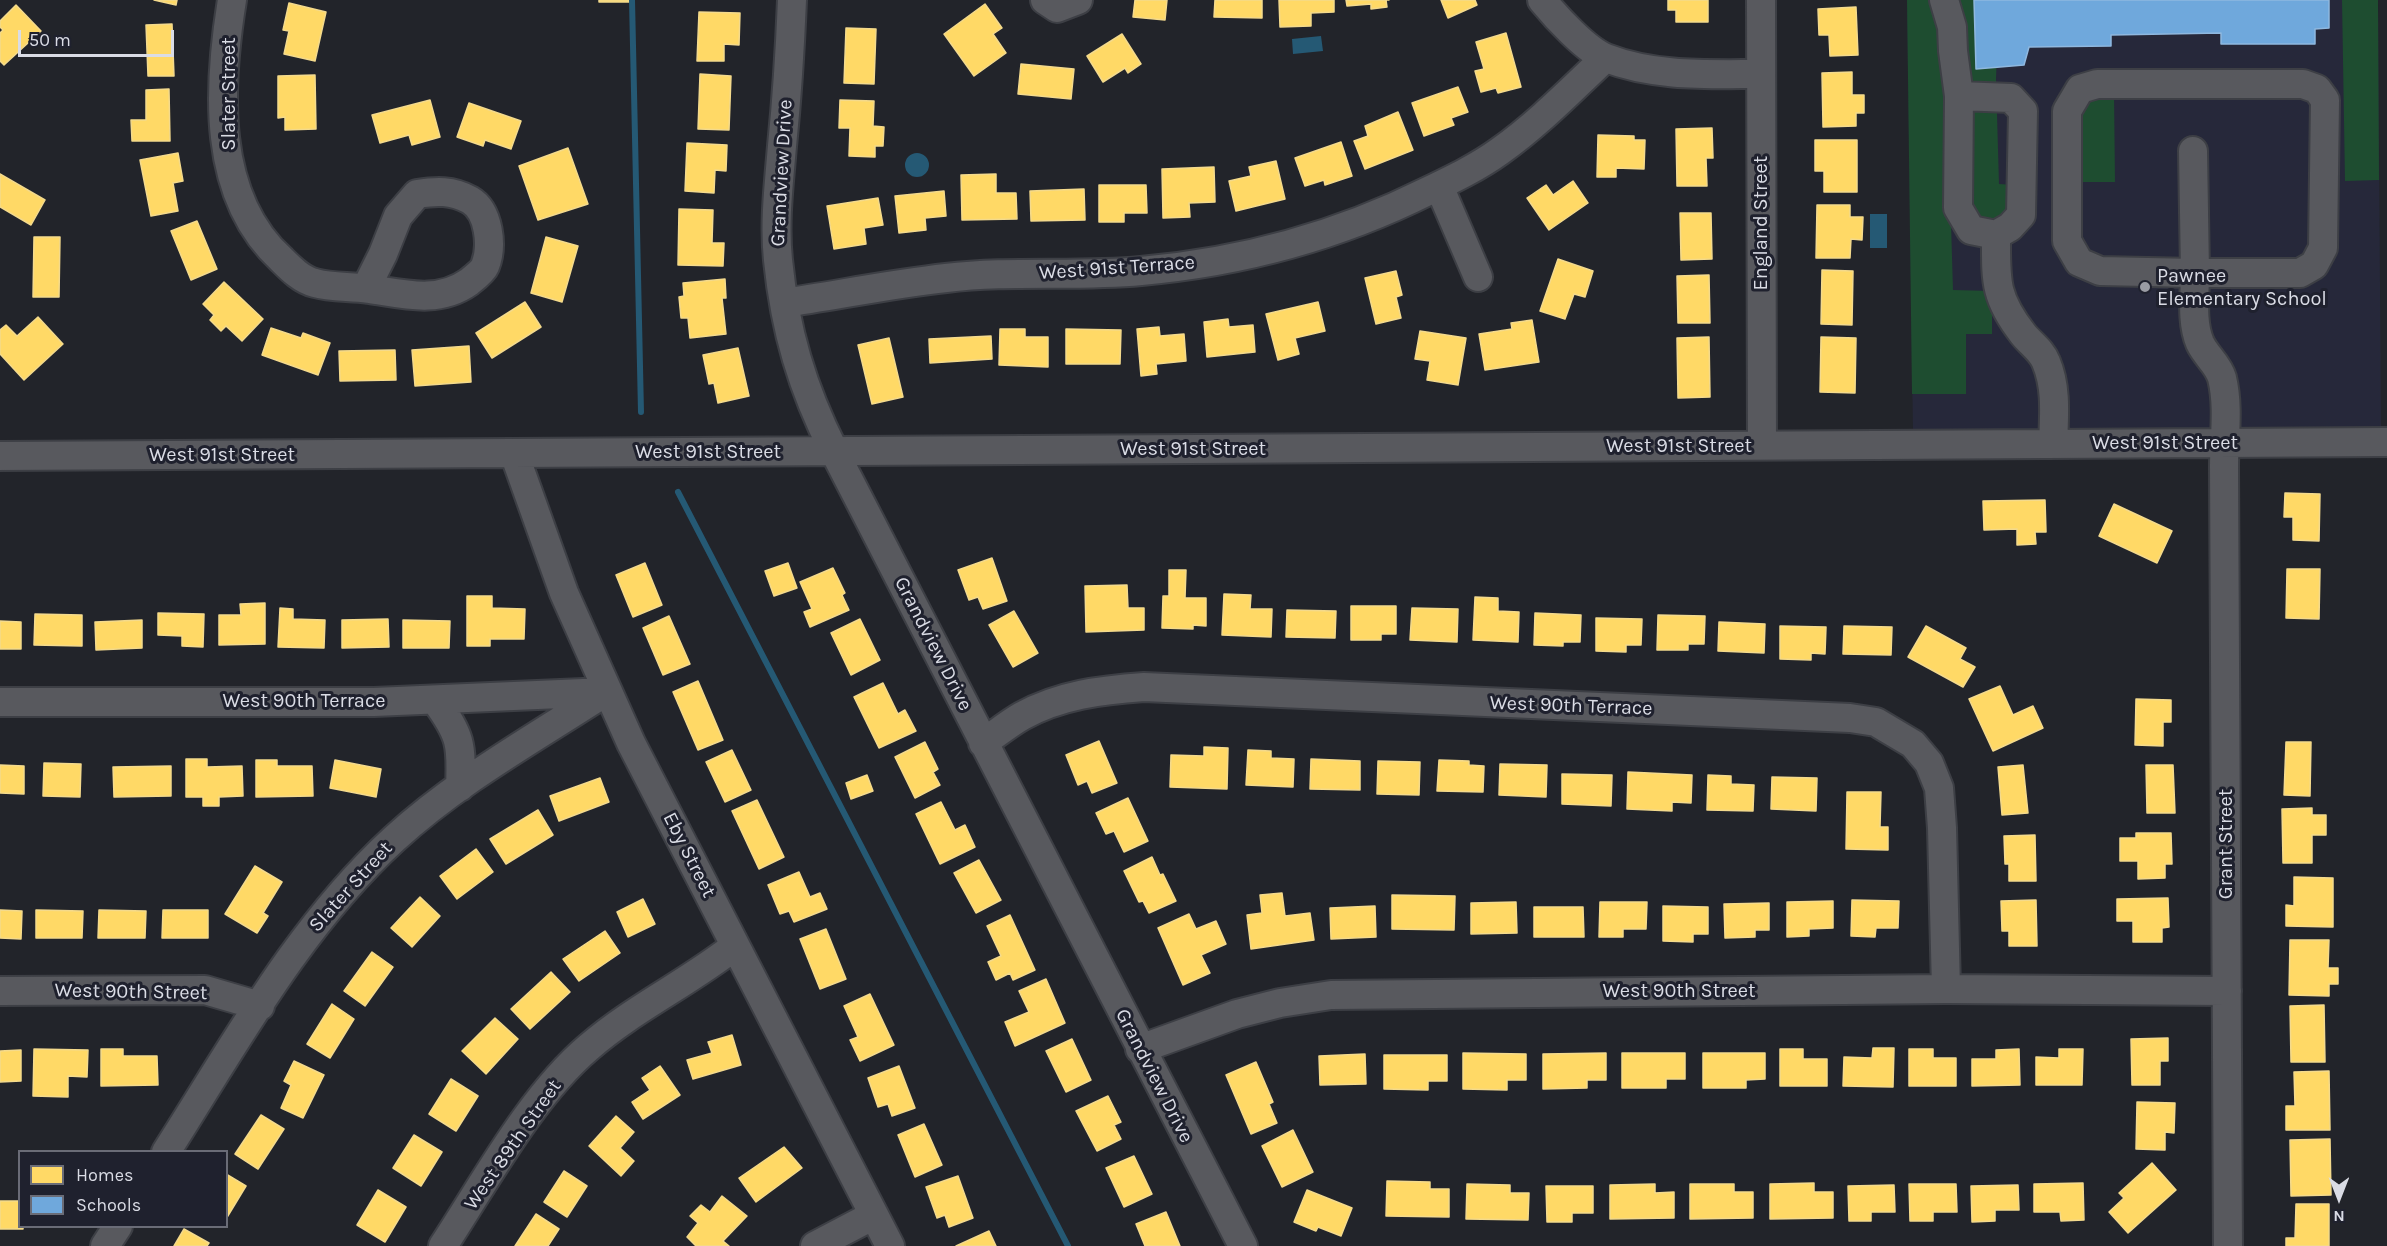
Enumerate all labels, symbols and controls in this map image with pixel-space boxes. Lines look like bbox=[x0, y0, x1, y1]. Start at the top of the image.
scale bar bbox=[21, 18, 177, 56]
text: 50 m bbox=[29, 29, 71, 51]
street label: Slater Street bbox=[217, 37, 241, 151]
street label: Grandview Drive bbox=[766, 99, 798, 247]
street label: England Street bbox=[1749, 156, 1773, 290]
street label: West 91st Terrace bbox=[1038, 251, 1196, 285]
place label: Pawnee Elementary School bbox=[2157, 264, 2327, 311]
marker: Pawnee Elementary School bbox=[2138, 280, 2152, 294]
street label: West 91st Street bbox=[2092, 431, 2238, 455]
street label: West 91st Street bbox=[1606, 434, 1752, 458]
street label: West 91st Street bbox=[1120, 437, 1266, 461]
street label: West 91st Street bbox=[635, 440, 781, 464]
street label: West 91st Street bbox=[149, 443, 295, 467]
street label: Grandview Drive bbox=[889, 573, 977, 715]
street label: West 90th Terrace bbox=[223, 689, 385, 713]
street label: West 90th Terrace bbox=[1489, 691, 1653, 721]
street label: Grant Street bbox=[2214, 789, 2238, 899]
street label: Eby Street bbox=[657, 809, 721, 901]
street label: Slater Street bbox=[304, 837, 398, 937]
street label: West 90th Street bbox=[54, 979, 208, 1005]
street label: West 90th Street bbox=[1603, 979, 1755, 1003]
street label: Grandview Drive bbox=[1110, 1005, 1198, 1147]
street label: West 89th Street bbox=[459, 1075, 567, 1215]
legend bbox=[18, 1150, 228, 1228]
text: Homes bbox=[76, 1164, 133, 1186]
north arrow bbox=[2309, 1168, 2369, 1228]
text: Schools bbox=[76, 1194, 141, 1216]
text: N bbox=[2333, 1207, 2345, 1226]

